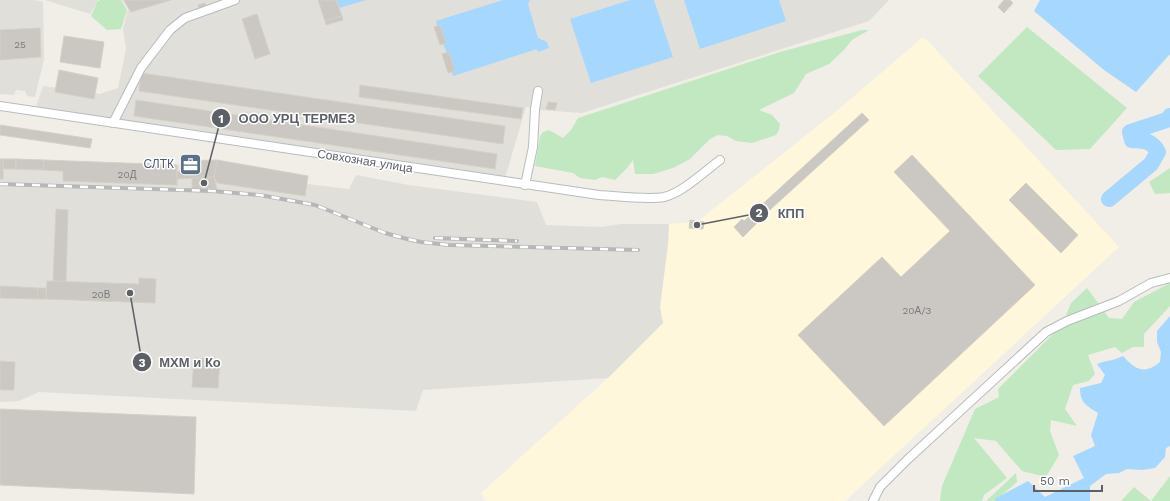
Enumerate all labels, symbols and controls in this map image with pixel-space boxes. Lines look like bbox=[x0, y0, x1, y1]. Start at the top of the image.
house number: 25 bbox=[14, 39, 26, 50]
callout: ООО УРЦ ТЕРМЕЗ bbox=[211, 106, 364, 131]
text: ООО УРЦ ТЕРМЕЗ bbox=[239, 111, 355, 126]
text: 1 bbox=[218, 112, 224, 126]
street label: Совхозная улица bbox=[316, 147, 414, 176]
office icon: СЛТК bbox=[177, 151, 203, 177]
place label: СЛТК bbox=[144, 157, 174, 171]
house number: 20Д bbox=[118, 169, 137, 180]
callout: КПП bbox=[749, 201, 812, 226]
text: 2 bbox=[755, 206, 763, 220]
text: КПП bbox=[778, 206, 804, 221]
house number: 20В bbox=[92, 289, 111, 300]
house number: 20А/3 bbox=[903, 305, 932, 316]
callout: МХМ и Ко bbox=[132, 350, 229, 375]
text: МХМ и Ко bbox=[159, 355, 221, 370]
text: 3 bbox=[138, 356, 146, 370]
scale bar bbox=[1034, 467, 1102, 493]
text: 50 m bbox=[1040, 474, 1070, 488]

